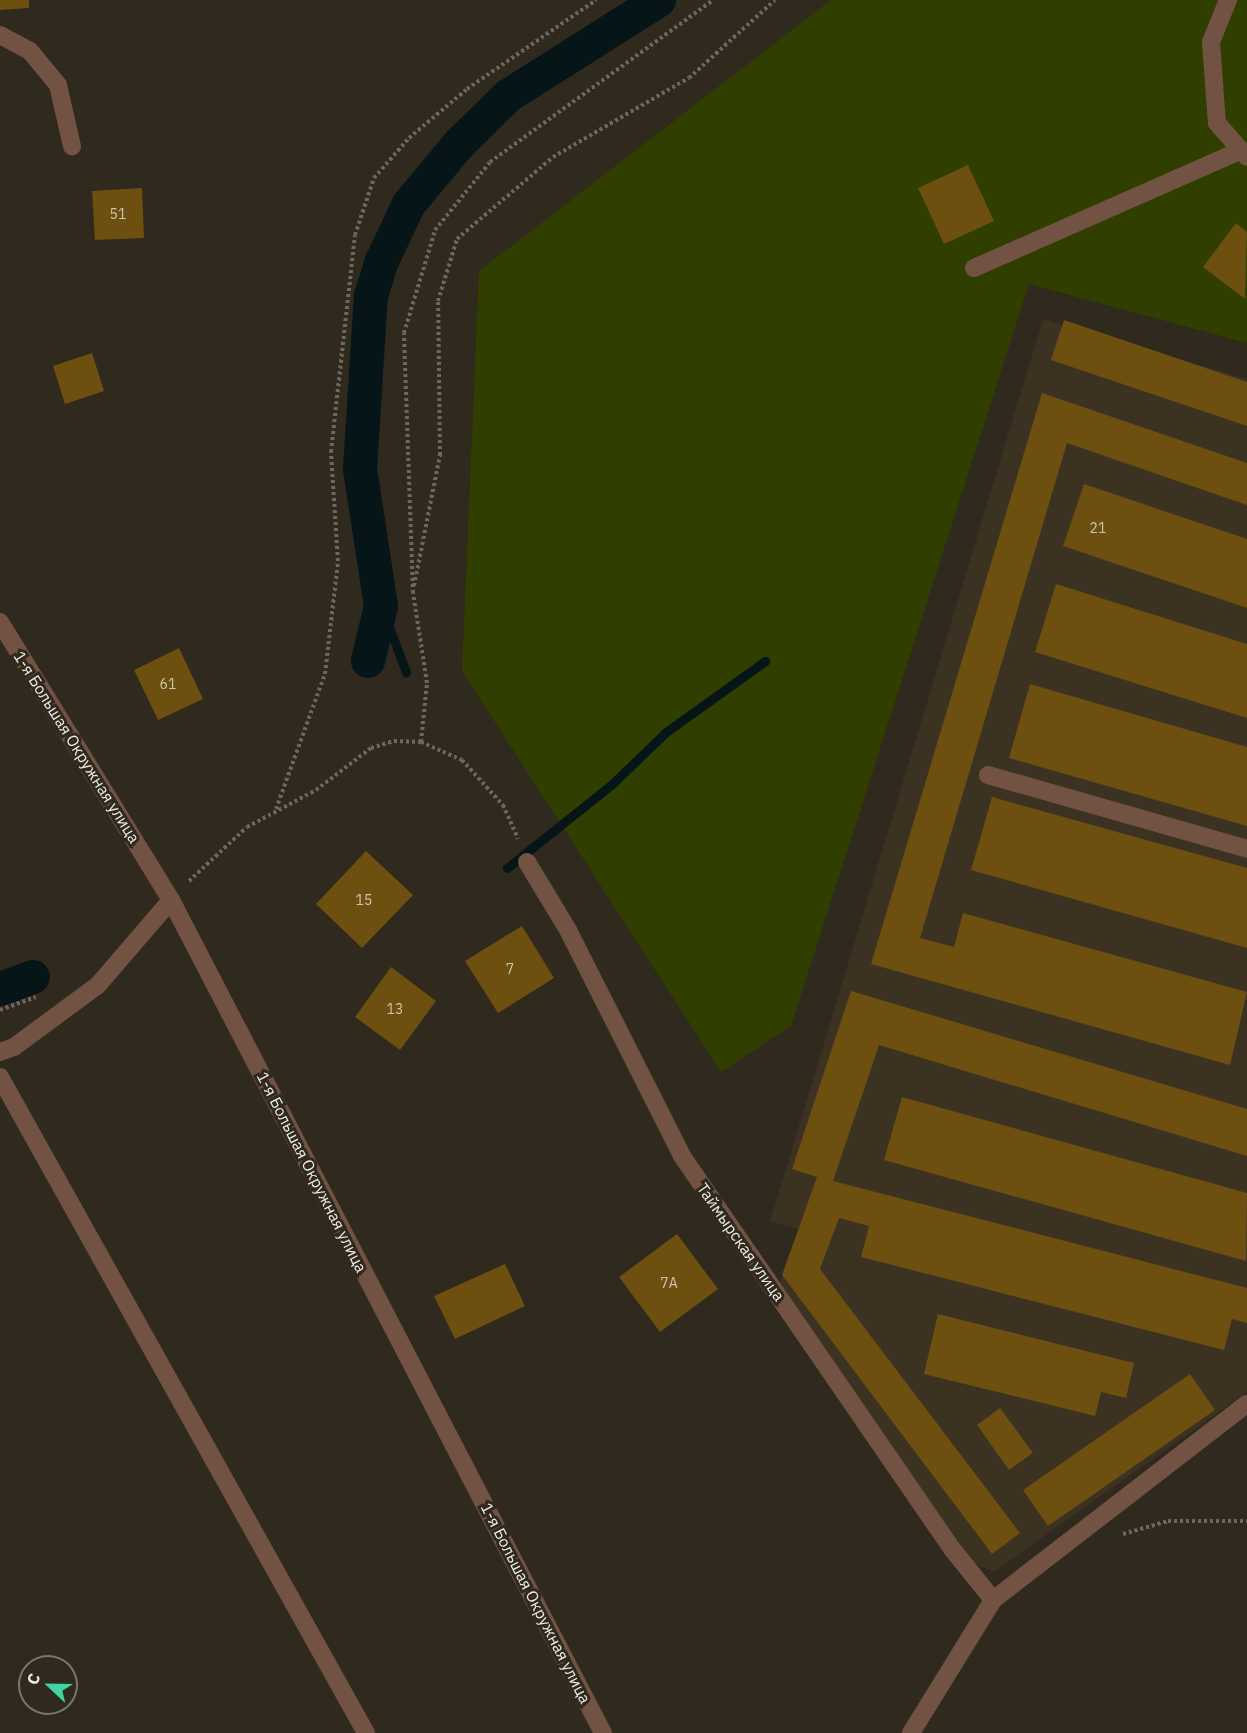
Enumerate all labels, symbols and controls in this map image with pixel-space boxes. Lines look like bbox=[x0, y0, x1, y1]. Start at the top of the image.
house number: 51 bbox=[110, 206, 126, 222]
house number: 21 bbox=[1090, 520, 1106, 536]
street label: 1-я Большая Окружная улица bbox=[10, 648, 144, 846]
house number: 61 bbox=[160, 676, 176, 692]
house number: 15 bbox=[356, 892, 372, 908]
house number: 7 bbox=[506, 961, 514, 977]
house number: 13 bbox=[387, 1001, 403, 1017]
street label: 1-я Большая Окружная улица bbox=[253, 1068, 371, 1276]
street label: Таймырская улица bbox=[693, 1179, 789, 1305]
house number: 7А bbox=[660, 1275, 678, 1291]
street label: 1-я Большая Окружная улица bbox=[477, 1499, 595, 1707]
north arrow bbox=[18, 1655, 78, 1715]
text: С bbox=[22, 1670, 44, 1688]

